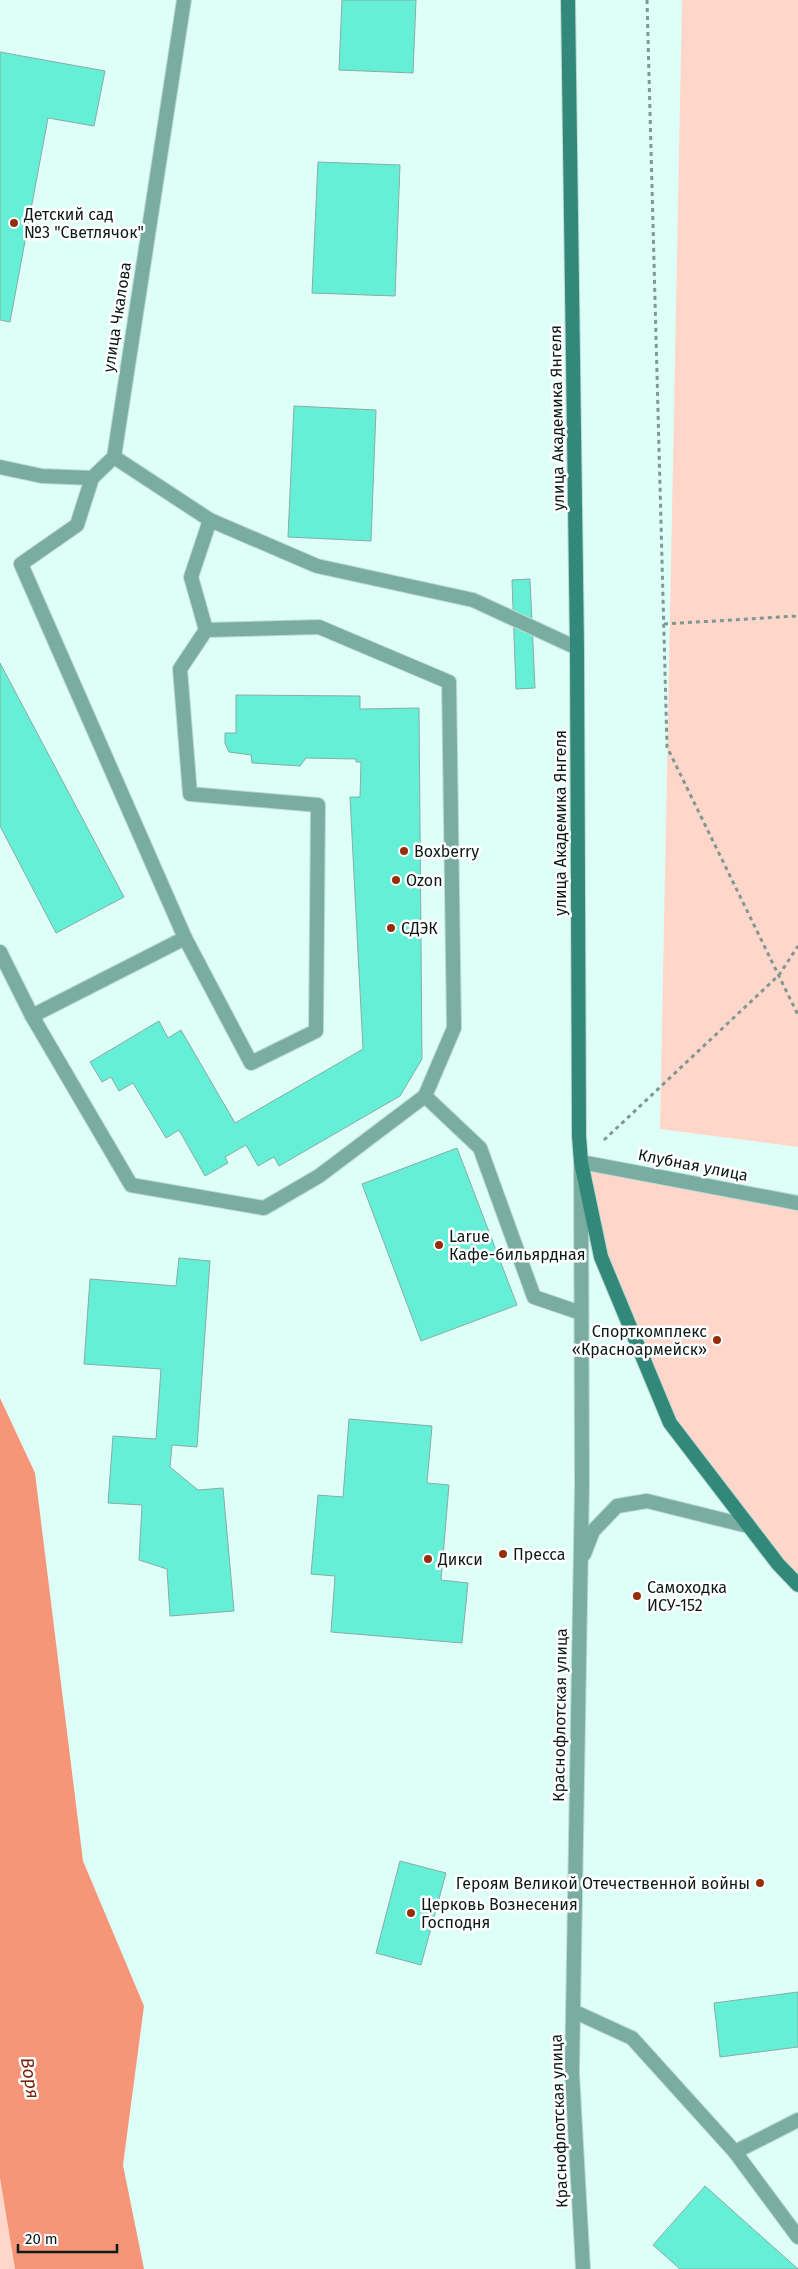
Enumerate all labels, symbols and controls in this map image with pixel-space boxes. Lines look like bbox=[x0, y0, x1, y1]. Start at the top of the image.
place label: Детский сад №3 "Светлячок" bbox=[23, 205, 144, 242]
marker: Детский сад №3 "Светлячок" bbox=[8, 217, 20, 229]
street label: улица Чкалова bbox=[99, 260, 135, 374]
street label: улица Академика Янгеля bbox=[546, 325, 568, 511]
street label: улица Академика Янгеля bbox=[551, 730, 570, 916]
place label: Boxberry bbox=[414, 842, 479, 861]
marker: Boxberry bbox=[398, 845, 410, 857]
place label: Ozon bbox=[406, 871, 443, 890]
marker: Ozon bbox=[390, 874, 402, 886]
place label: СДЭК bbox=[401, 919, 438, 938]
marker: СДЭК bbox=[385, 922, 397, 934]
street label: Клубная улица bbox=[636, 1145, 750, 1185]
place label: Larue Кафе-бильярдная bbox=[449, 1227, 586, 1264]
marker: Larue Кафе-бильярдная bbox=[433, 1239, 445, 1251]
place label: Спорткомплекс «Красноармейск» bbox=[572, 1322, 707, 1359]
marker: Спорткомплекс «Красноармейск» bbox=[711, 1334, 723, 1346]
place label: Пресса bbox=[513, 1545, 566, 1564]
marker: Пресса bbox=[497, 1548, 509, 1560]
place label: Дикси bbox=[437, 1550, 483, 1569]
marker: Дикси bbox=[422, 1553, 434, 1565]
place label: Самоходка ИСУ-152 bbox=[647, 1578, 727, 1615]
marker: Самоходка ИСУ-152 bbox=[631, 1590, 643, 1602]
street label: Краснофлотская улица bbox=[549, 1628, 571, 1802]
place label: Героям Великой Отечественной войны bbox=[456, 1874, 750, 1893]
marker: Героям Великой Отечественной войны bbox=[754, 1877, 766, 1889]
place label: Церковь Вознесения Господня bbox=[421, 1895, 578, 1932]
marker: Церковь Вознесения Господня bbox=[405, 1907, 417, 1919]
street label: Краснофлотская улица bbox=[546, 2034, 572, 2208]
water label: Воря bbox=[16, 2056, 44, 2100]
scale bar bbox=[18, 2222, 116, 2254]
text: 20 m bbox=[25, 2230, 58, 2248]

